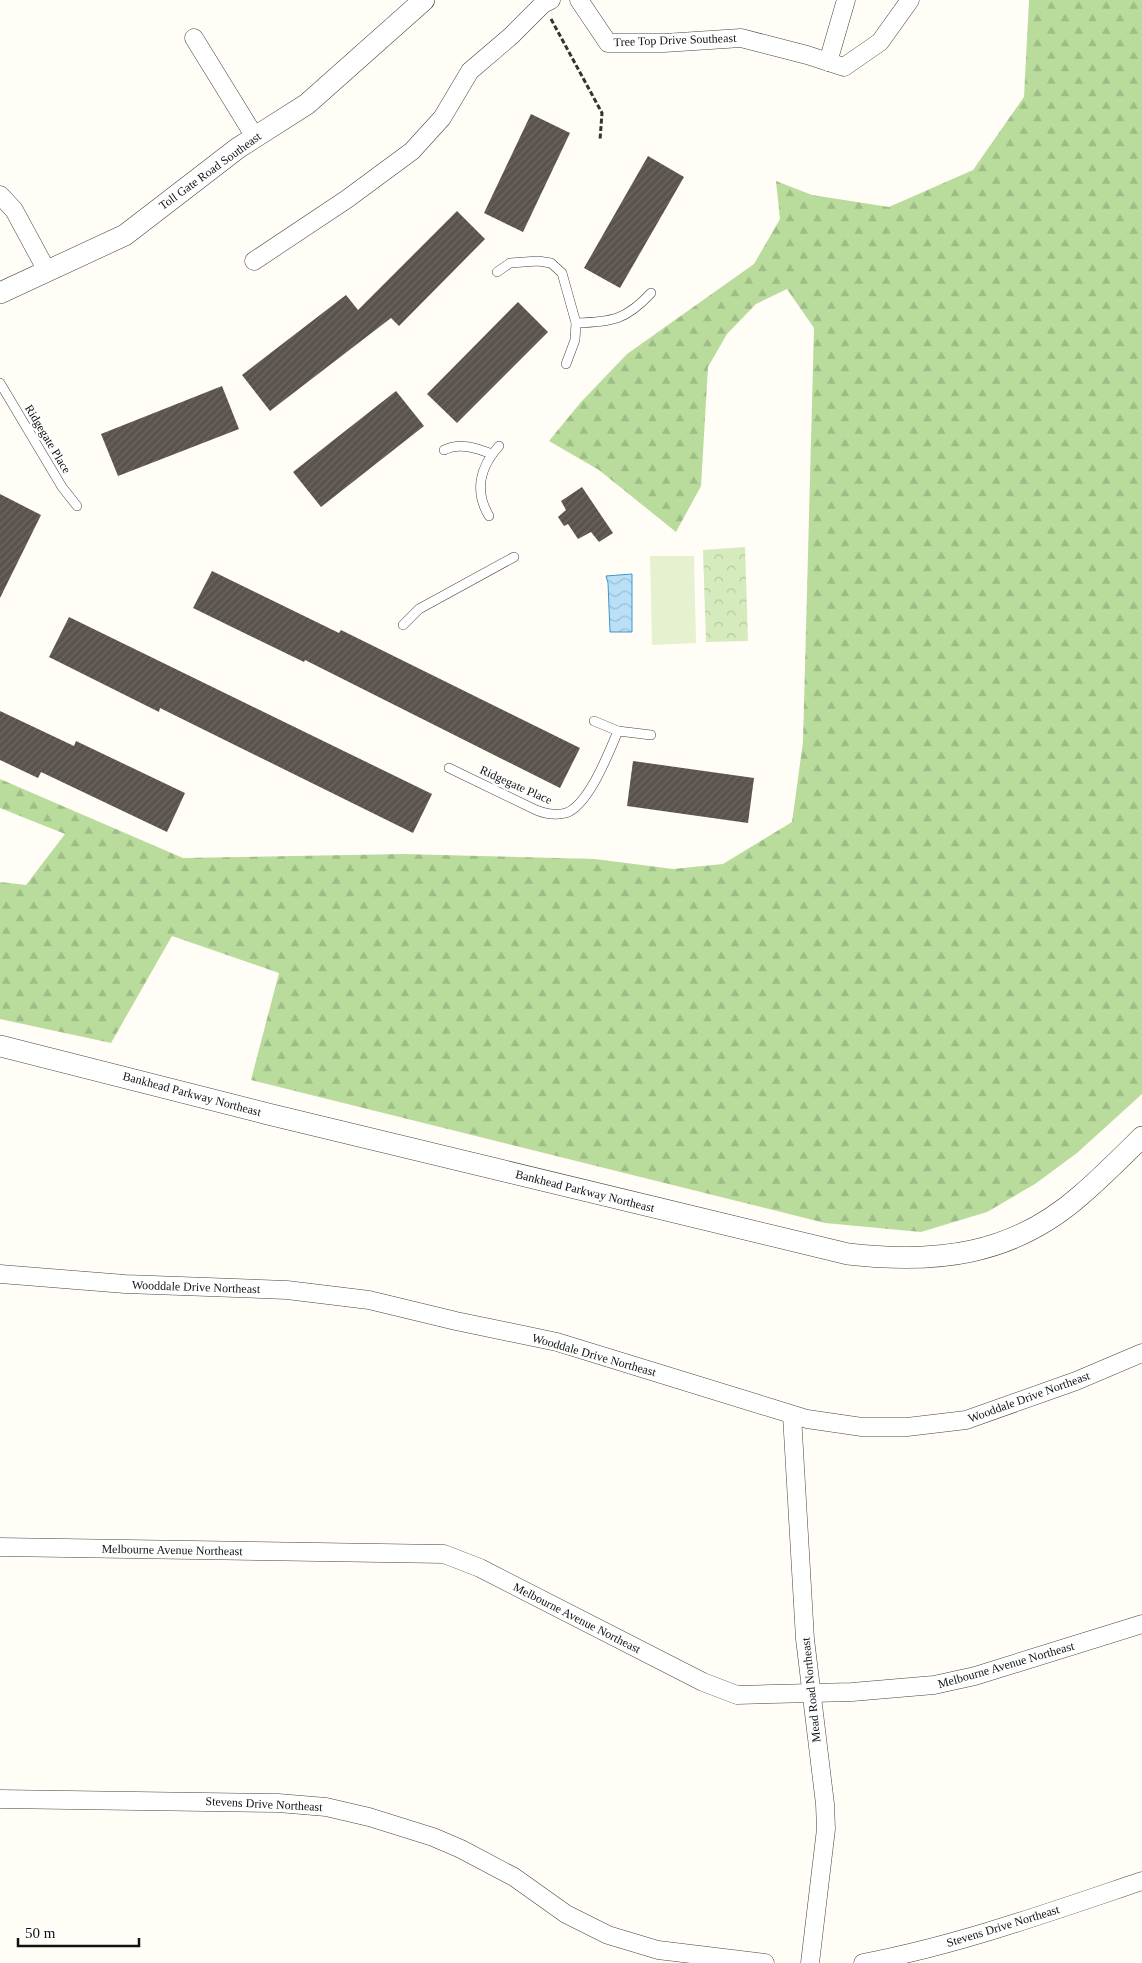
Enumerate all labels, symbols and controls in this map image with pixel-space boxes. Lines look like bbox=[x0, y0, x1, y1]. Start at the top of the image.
street label: Tree Top Drive Southeast bbox=[613, 31, 737, 49]
street label: Toll Gate Road Southeast bbox=[156, 129, 264, 213]
street label: Ridgegate Place bbox=[22, 402, 74, 476]
street label: Ridgegate Place bbox=[478, 763, 554, 807]
street label: Bankhead Parkway Northeast bbox=[121, 1069, 263, 1119]
street label: Bankhead Parkway Northeast bbox=[514, 1167, 657, 1215]
street label: Wooddale Drive Northeast bbox=[132, 1278, 261, 1296]
street label: Wooddale Drive Northeast bbox=[530, 1331, 658, 1380]
street label: Wooddale Drive Northeast bbox=[966, 1368, 1092, 1426]
street label: Melbourne Avenue Northeast bbox=[101, 1542, 243, 1558]
street label: Melbourne Avenue Northeast bbox=[511, 1580, 644, 1657]
street label: Mead Road Northeast bbox=[798, 1636, 823, 1743]
street label: Melbourne Avenue Northeast bbox=[936, 1639, 1076, 1691]
street label: Stevens Drive Northeast bbox=[205, 1794, 324, 1814]
street label: Stevens Drive Northeast bbox=[945, 1902, 1062, 1950]
scale bar bbox=[18, 1916, 139, 1948]
text: 50 m bbox=[25, 1925, 56, 1941]

